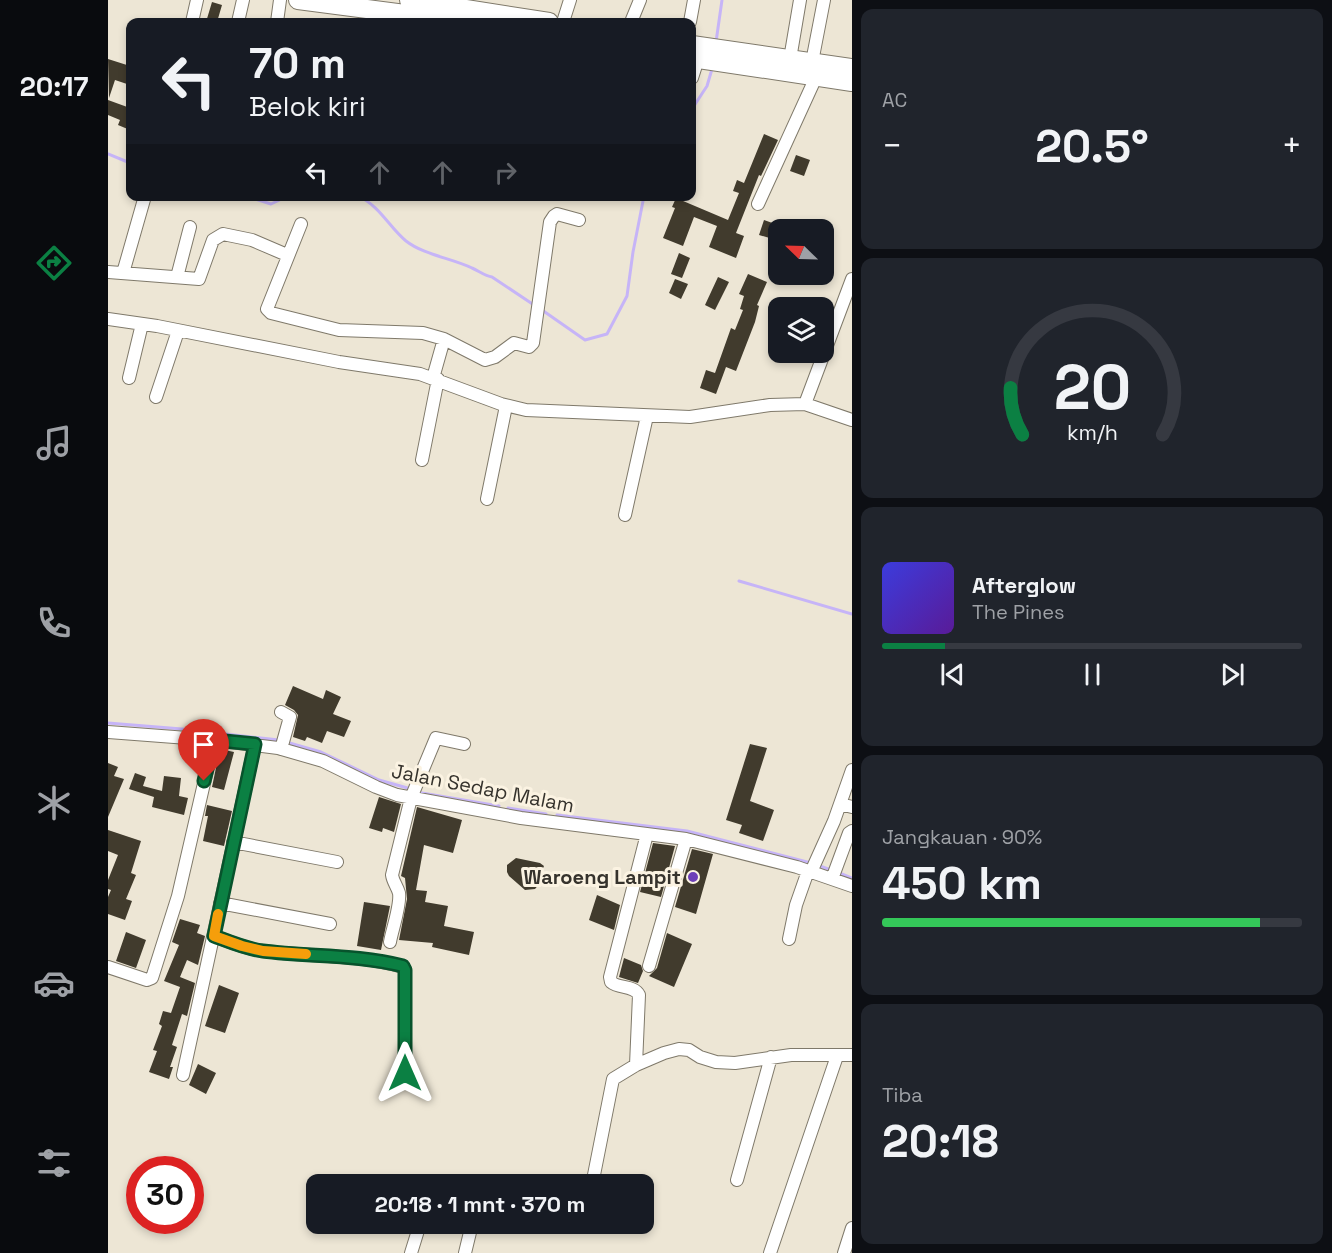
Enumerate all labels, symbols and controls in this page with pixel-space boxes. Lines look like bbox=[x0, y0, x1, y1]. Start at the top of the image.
text: 70 m bbox=[249, 37, 346, 90]
icon: left bbox=[150, 42, 228, 120]
text: 20:17 bbox=[20, 69, 88, 104]
text: AC bbox=[882, 87, 907, 113]
text: Belok kiri bbox=[249, 89, 366, 124]
text: 20.5° bbox=[1035, 118, 1149, 175]
text: − bbox=[882, 125, 902, 167]
text: + bbox=[1282, 125, 1302, 167]
icon: left bbox=[300, 156, 333, 189]
icon: ahead bbox=[363, 156, 396, 189]
icon: ahead bbox=[426, 156, 459, 189]
icon: right bbox=[489, 156, 522, 189]
north arrow bbox=[768, 219, 834, 285]
map controls bbox=[768, 219, 834, 363]
icon: directions bbox=[33, 242, 75, 284]
button: layers bbox=[768, 297, 834, 363]
text: 20 bbox=[1053, 348, 1131, 427]
text: km/h bbox=[1066, 419, 1118, 446]
icon: music bbox=[33, 422, 75, 464]
text: Afterglow bbox=[972, 571, 1076, 599]
text: The Pines bbox=[972, 599, 1065, 625]
icon: phone bbox=[33, 602, 75, 644]
icon: previous bbox=[936, 658, 969, 691]
icon: pause bbox=[1076, 658, 1109, 691]
icon: next bbox=[1216, 658, 1249, 691]
pin bbox=[178, 719, 229, 781]
icon: arrive bbox=[187, 728, 220, 761]
street label: Jalan Sedap Malam bbox=[389, 758, 577, 818]
icon: climate bbox=[33, 782, 75, 824]
text: Jangkauan · 90% bbox=[882, 824, 1042, 850]
text: 450 km bbox=[882, 855, 1042, 912]
place label: Waroeng Lampit bbox=[523, 864, 681, 890]
marker: Waroeng Lampit bbox=[686, 870, 700, 884]
icon: car bbox=[33, 962, 75, 1004]
position arrow bbox=[373, 1041, 437, 1105]
text: Tiba bbox=[882, 1082, 923, 1108]
text: 20:18 bbox=[882, 1113, 999, 1170]
icon: filters bbox=[33, 1142, 75, 1184]
speed limit sign: 30 bbox=[126, 1156, 204, 1234]
text: 20:18 · 1 mnt · 370 m bbox=[375, 1190, 585, 1218]

